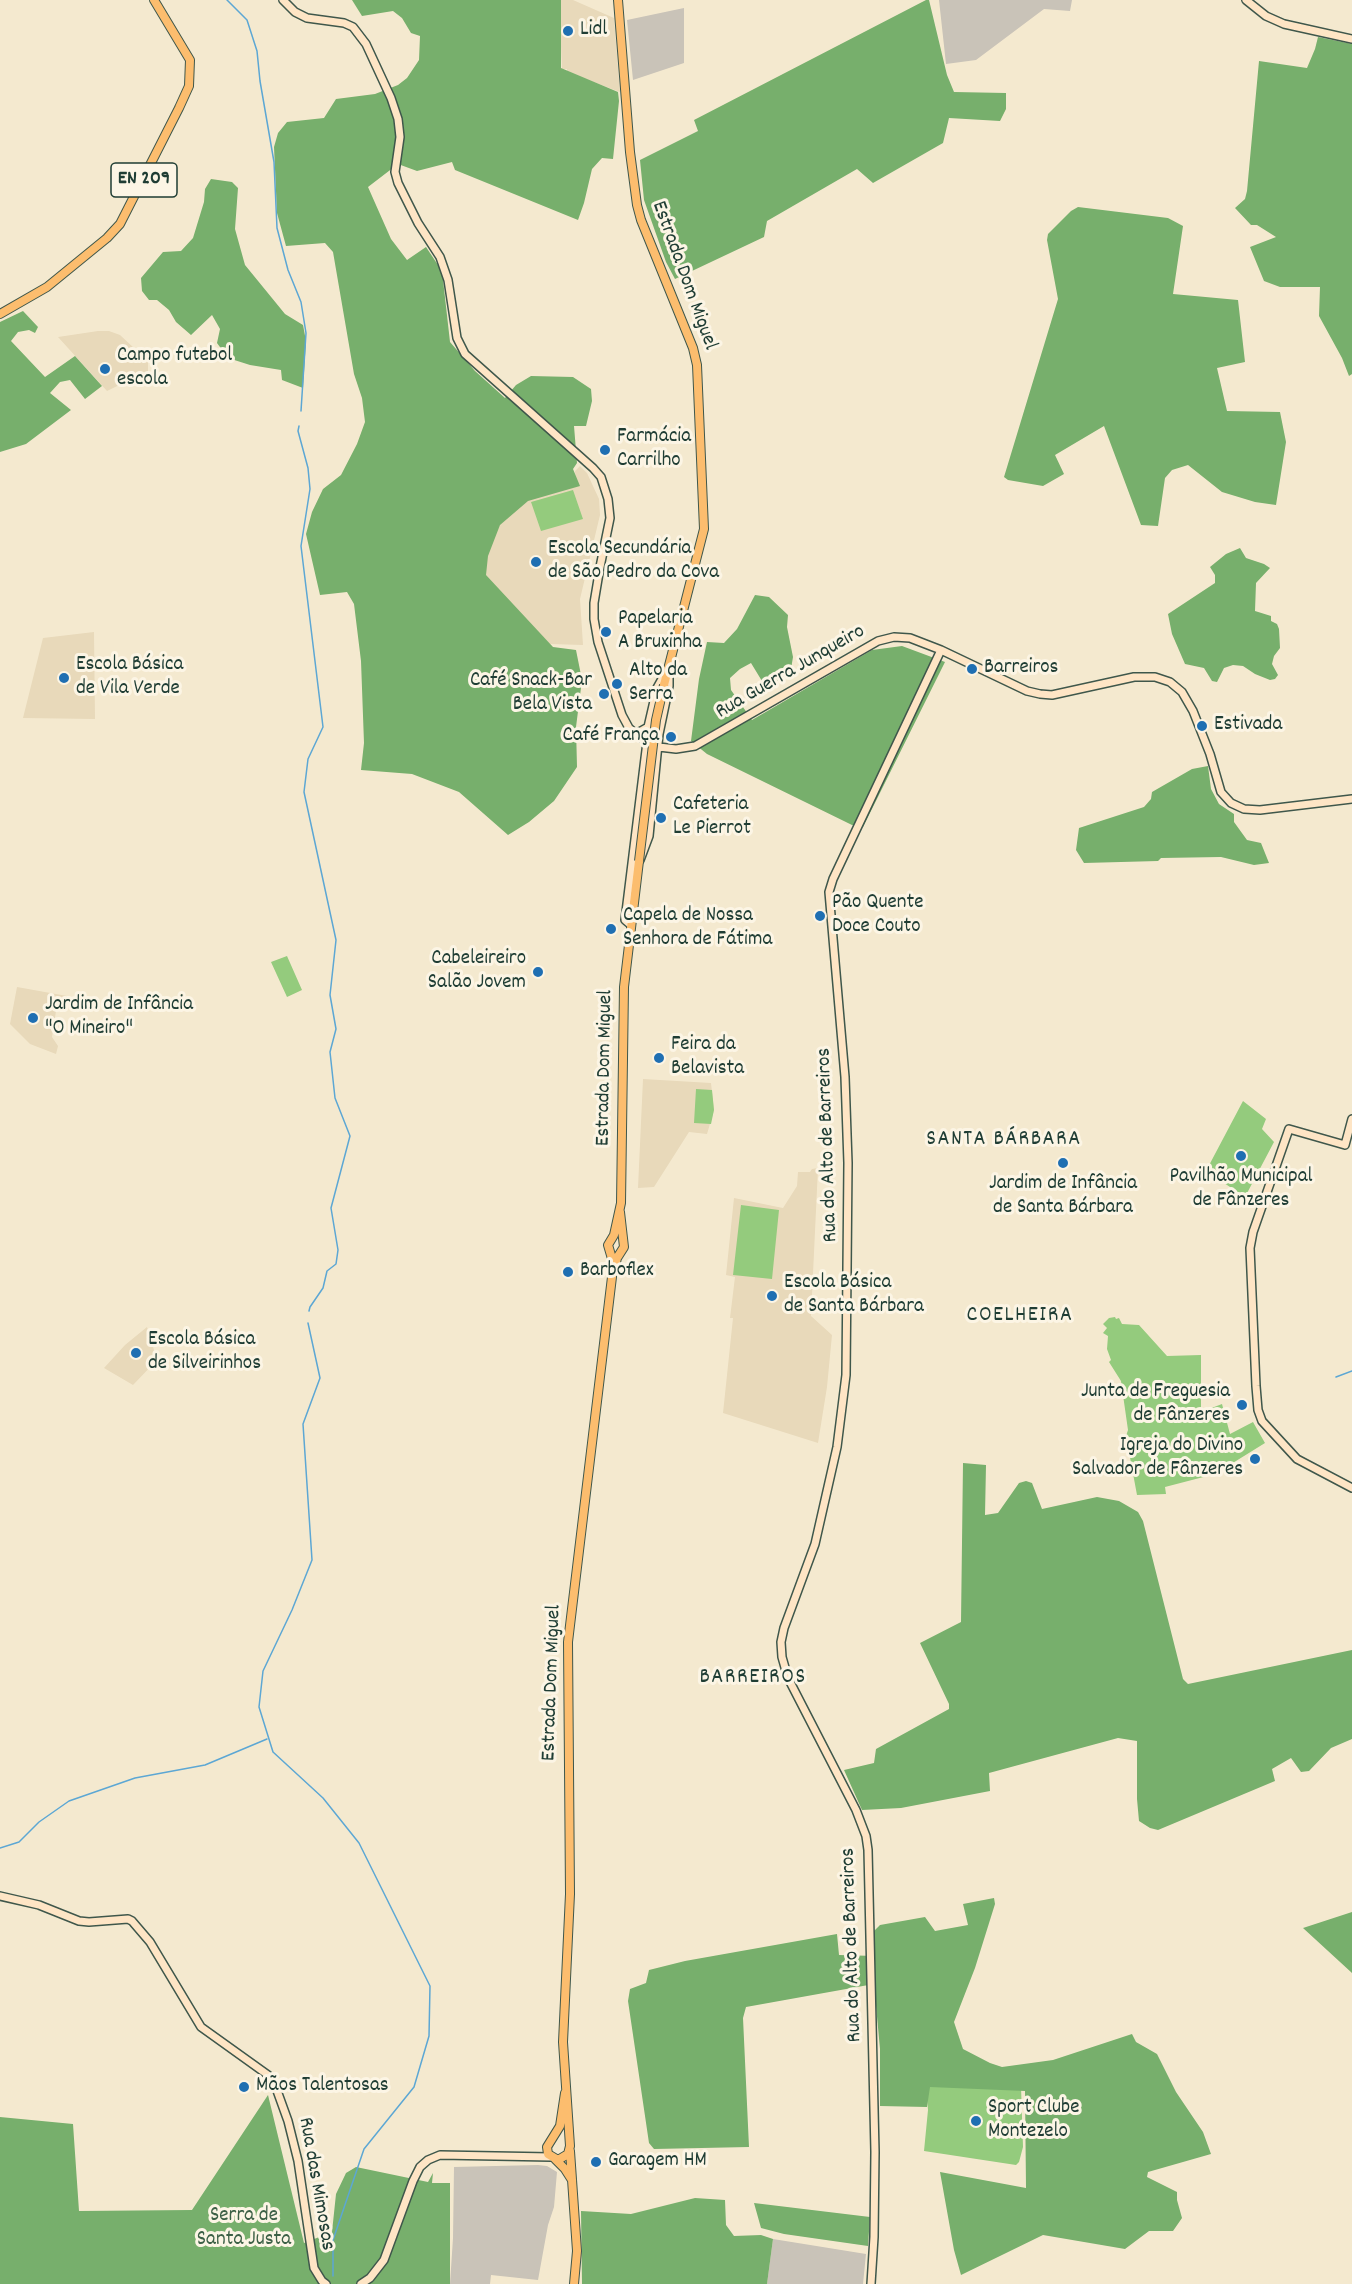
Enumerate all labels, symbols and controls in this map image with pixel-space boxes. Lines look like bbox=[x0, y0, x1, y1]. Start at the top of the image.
place label: Lidl bbox=[580, 18, 607, 44]
marker: Lidl bbox=[561, 24, 575, 38]
road number: EN 209 bbox=[111, 163, 177, 197]
street label: Estrada Dom Miguel bbox=[644, 198, 722, 354]
place label: Campo futebol escola bbox=[117, 344, 232, 394]
marker: Campo futebol escola bbox=[98, 362, 112, 376]
place label: Farmácia Carrilho bbox=[617, 425, 691, 475]
marker: Farmácia Carrilho bbox=[598, 443, 612, 457]
place label: Escola Secundária de São Pedro da Cova bbox=[548, 537, 719, 587]
marker: Escola Secundária de São Pedro da Cova bbox=[529, 555, 543, 569]
place label: Papelaria A Bruxinha bbox=[618, 607, 702, 657]
street label: Rua Guerra Junqueiro bbox=[712, 620, 870, 726]
marker: Papelaria A Bruxinha bbox=[599, 625, 613, 639]
place label: Escola Básica de Vila Verde bbox=[76, 653, 183, 703]
place label: Barreiros bbox=[984, 656, 1058, 682]
place label: Alto da Serra bbox=[629, 659, 687, 709]
marker: Barreiros bbox=[965, 662, 979, 676]
place label: Café Snack-Bar Bela Vista bbox=[470, 669, 592, 719]
marker: Escola Básica de Vila Verde bbox=[57, 671, 71, 685]
marker: Alto da Serra bbox=[610, 677, 624, 691]
marker: Café Snack-Bar Bela Vista bbox=[597, 687, 611, 701]
place label: Estivada bbox=[1214, 713, 1282, 739]
marker: Estivada bbox=[1195, 719, 1209, 733]
place label: Café França bbox=[563, 724, 659, 750]
marker: Café França bbox=[664, 730, 678, 744]
place label: Cafeteria Le Pierrot bbox=[673, 793, 751, 843]
marker: Cafeteria Le Pierrot bbox=[654, 811, 668, 825]
place label: Pão Quente Doce Couto bbox=[832, 891, 923, 941]
place label: Capela de Nossa Senhora de Fátima bbox=[623, 904, 772, 954]
marker: Pão Quente Doce Couto bbox=[813, 909, 827, 923]
marker: Capela de Nossa Senhora de Fátima bbox=[604, 922, 618, 936]
place label: Cabeleireiro Salão Jovem bbox=[428, 947, 526, 997]
marker: Cabeleireiro Salão Jovem bbox=[531, 965, 545, 979]
street label: Estrada Dom Miguel bbox=[592, 990, 620, 1146]
place label: Jardim de Infância "O Mineiro" bbox=[45, 993, 193, 1043]
marker: Jardim de Infância "O Mineiro" bbox=[26, 1011, 40, 1025]
place label: Feira da Belavista bbox=[671, 1033, 744, 1083]
street label: Rua do Alto de Barreiros bbox=[813, 1047, 845, 1243]
marker: Feira da Belavista bbox=[652, 1051, 666, 1065]
district label: SANTA BÁRBARA bbox=[926, 1128, 1082, 1154]
marker: Pavilhão Municipal de Fânzeres bbox=[1234, 1149, 1248, 1163]
marker: Jardim de Infância de Santa Bárbara bbox=[1056, 1156, 1070, 1170]
place label: Pavilhão Municipal de Fânzeres bbox=[1170, 1165, 1312, 1215]
place label: Jardim de Infância de Santa Bárbara bbox=[989, 1172, 1137, 1222]
place label: Barboflex bbox=[580, 1259, 654, 1285]
marker: Barboflex bbox=[561, 1265, 575, 1279]
place label: Escola Básica de Santa Bárbara bbox=[784, 1271, 924, 1321]
marker: Escola Básica de Santa Bárbara bbox=[765, 1289, 779, 1303]
district label: COELHEIRA bbox=[967, 1304, 1073, 1330]
place label: Escola Básica de Silveirinhos bbox=[148, 1328, 261, 1378]
marker: Escola Básica de Silveirinhos bbox=[129, 1346, 143, 1360]
place label: Junta de Freguesia de Fânzeres bbox=[1081, 1380, 1230, 1430]
marker: Junta de Freguesia de Fânzeres bbox=[1235, 1398, 1249, 1412]
place label: Igreja do Divino Salvador de Fânzeres bbox=[1072, 1434, 1243, 1484]
marker: Igreja do Divino Salvador de Fânzeres bbox=[1248, 1452, 1262, 1466]
street label: Estrada Dom Miguel bbox=[538, 1604, 568, 1762]
district label: BARREIROS bbox=[699, 1666, 807, 1692]
street label: Rua do Alto de Barreiros bbox=[837, 1847, 869, 2043]
place label: Mãos Talentosas bbox=[256, 2074, 389, 2100]
marker: Mãos Talentosas bbox=[237, 2080, 251, 2094]
place label: Sport Clube Montezelo bbox=[988, 2096, 1079, 2146]
marker: Sport Clube Montezelo bbox=[969, 2114, 983, 2128]
street label: Rua das Mimosas bbox=[291, 2115, 339, 2253]
place label: Garagem HM bbox=[608, 2149, 707, 2175]
marker: Garagem HM bbox=[589, 2155, 603, 2169]
park label: Serra de Santa Justa bbox=[197, 2204, 291, 2254]

